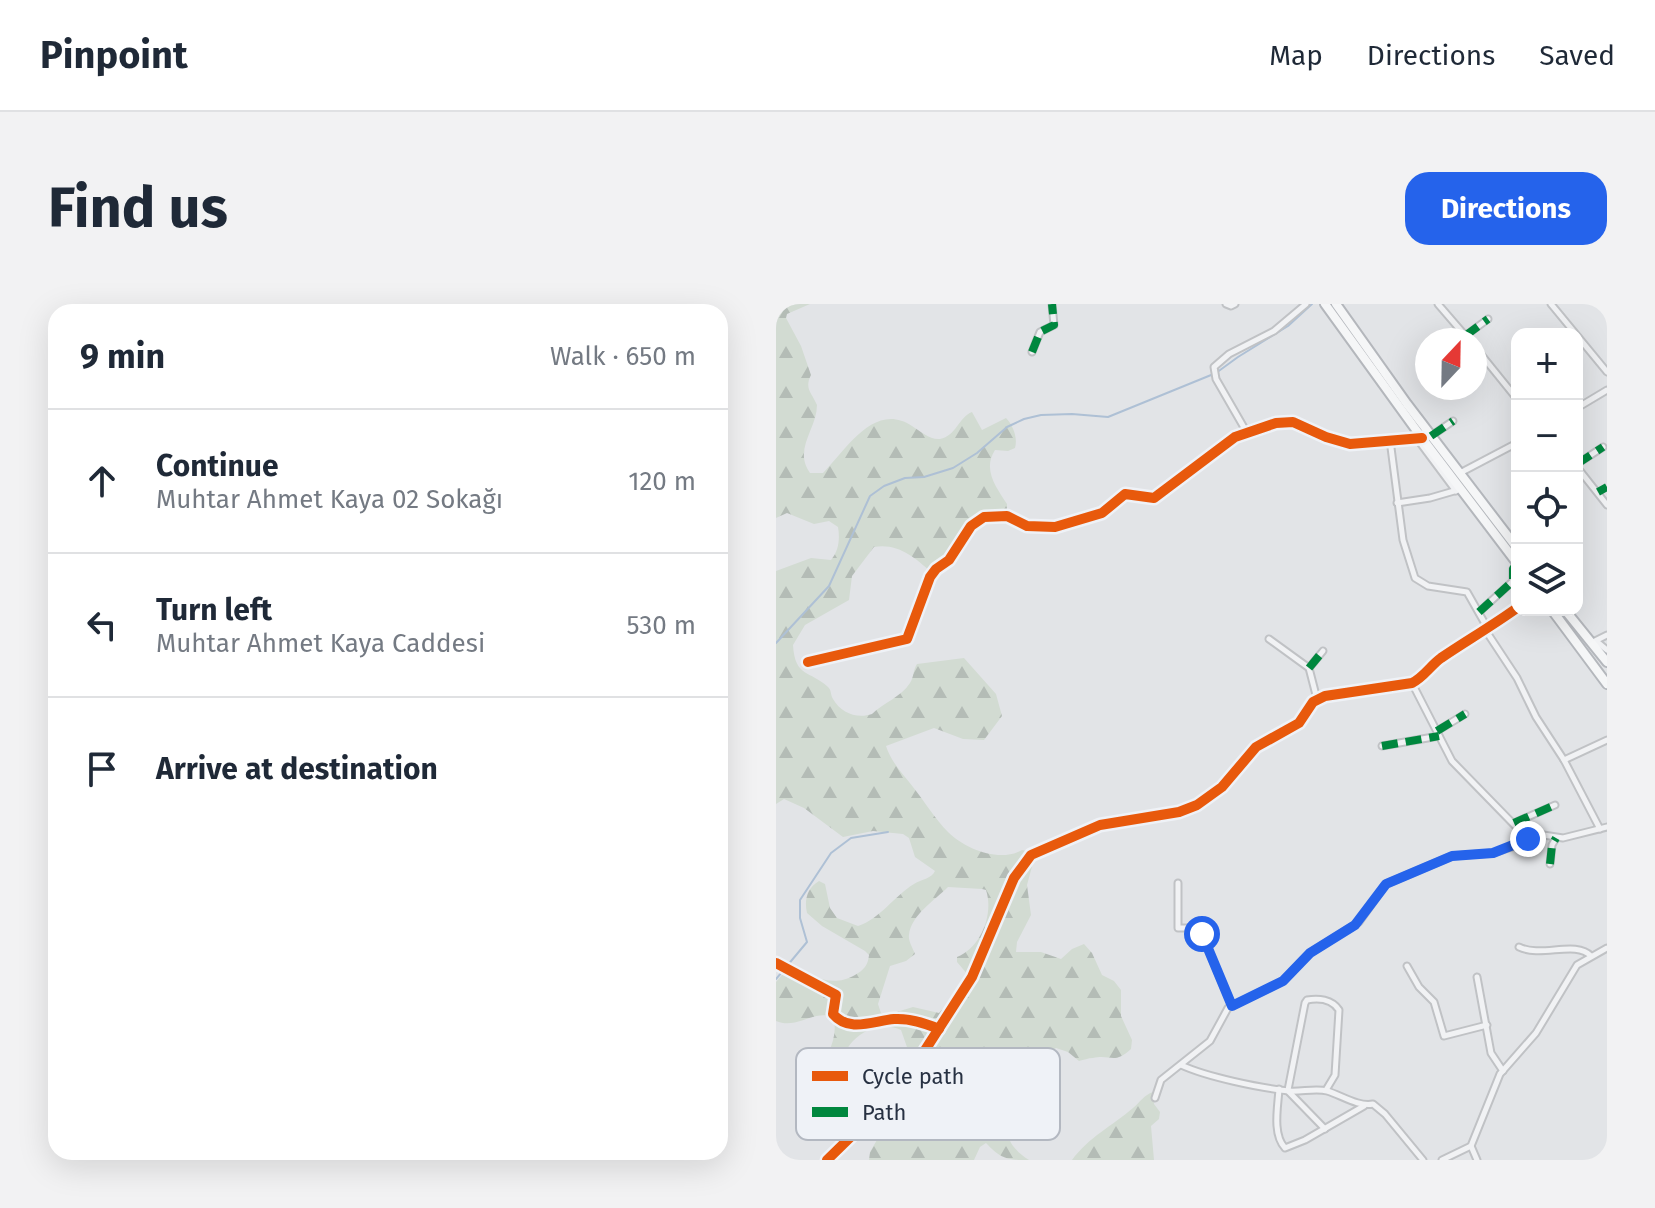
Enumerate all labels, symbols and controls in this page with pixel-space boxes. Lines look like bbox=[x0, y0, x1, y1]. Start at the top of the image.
text: Pinpoint bbox=[40, 32, 188, 78]
text: Map bbox=[1269, 39, 1323, 72]
text: Directions bbox=[1367, 39, 1495, 72]
text: Saved bbox=[1539, 39, 1615, 72]
button: Directions bbox=[1405, 172, 1607, 245]
text: Find us bbox=[48, 175, 228, 242]
north arrow bbox=[1415, 328, 1487, 400]
map controls bbox=[1511, 328, 1583, 616]
button: + bbox=[1511, 328, 1583, 400]
text: 9 min bbox=[80, 336, 165, 377]
text: Walk · 650 m bbox=[550, 341, 696, 372]
button: − bbox=[1511, 400, 1583, 472]
text: Continue bbox=[156, 448, 279, 484]
icon: ahead bbox=[80, 459, 124, 503]
text: 120 m bbox=[628, 466, 696, 497]
button: locate bbox=[1511, 472, 1583, 544]
text: Muhtar Ahmet Kaya 02 Sokağı bbox=[156, 484, 503, 515]
button: layers bbox=[1511, 544, 1583, 616]
text: Turn left bbox=[156, 592, 272, 628]
icon: left bbox=[80, 603, 124, 647]
text: 530 m bbox=[627, 610, 696, 641]
text: Muhtar Ahmet Kaya Caddesi bbox=[156, 628, 485, 659]
icon: arrive bbox=[80, 747, 124, 791]
text: Arrive at destination bbox=[156, 751, 438, 787]
route end bbox=[1510, 821, 1546, 857]
route start bbox=[1184, 916, 1220, 952]
legend bbox=[796, 1048, 1060, 1140]
text: Cycle path bbox=[862, 1063, 964, 1090]
text: Path bbox=[862, 1099, 906, 1126]

